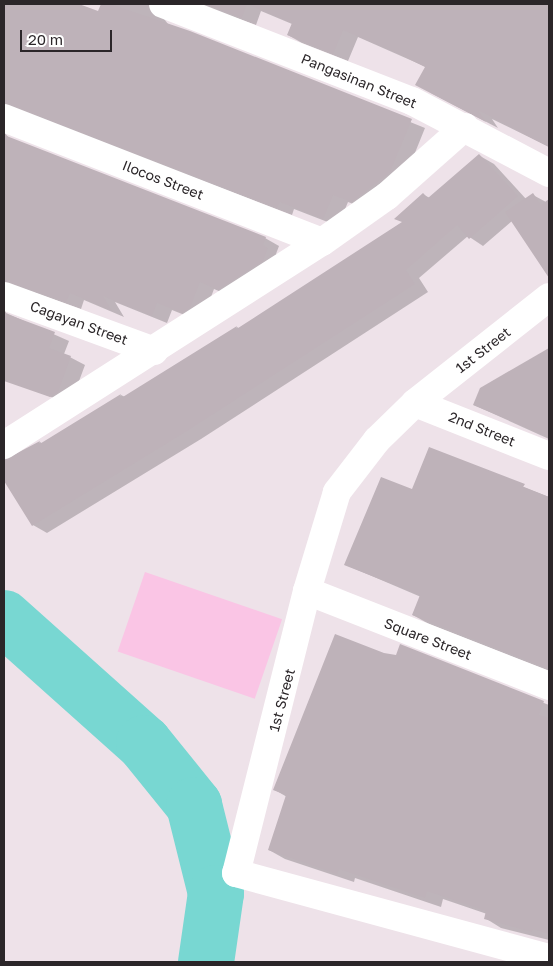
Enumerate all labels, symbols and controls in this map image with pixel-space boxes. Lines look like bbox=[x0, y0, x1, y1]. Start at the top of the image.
scale bar bbox=[22, 20, 115, 52]
text: 20 m bbox=[28, 30, 63, 48]
street label: Pangasinan Street bbox=[299, 50, 419, 112]
street label: Ilocos Street bbox=[120, 157, 206, 203]
street label: Cagayan Street bbox=[28, 298, 130, 348]
street label: 1st Street bbox=[452, 323, 514, 377]
street label: 2nd Street bbox=[446, 408, 518, 450]
street label: Square Street bbox=[382, 615, 474, 663]
street label: 1st Street bbox=[266, 667, 298, 733]

